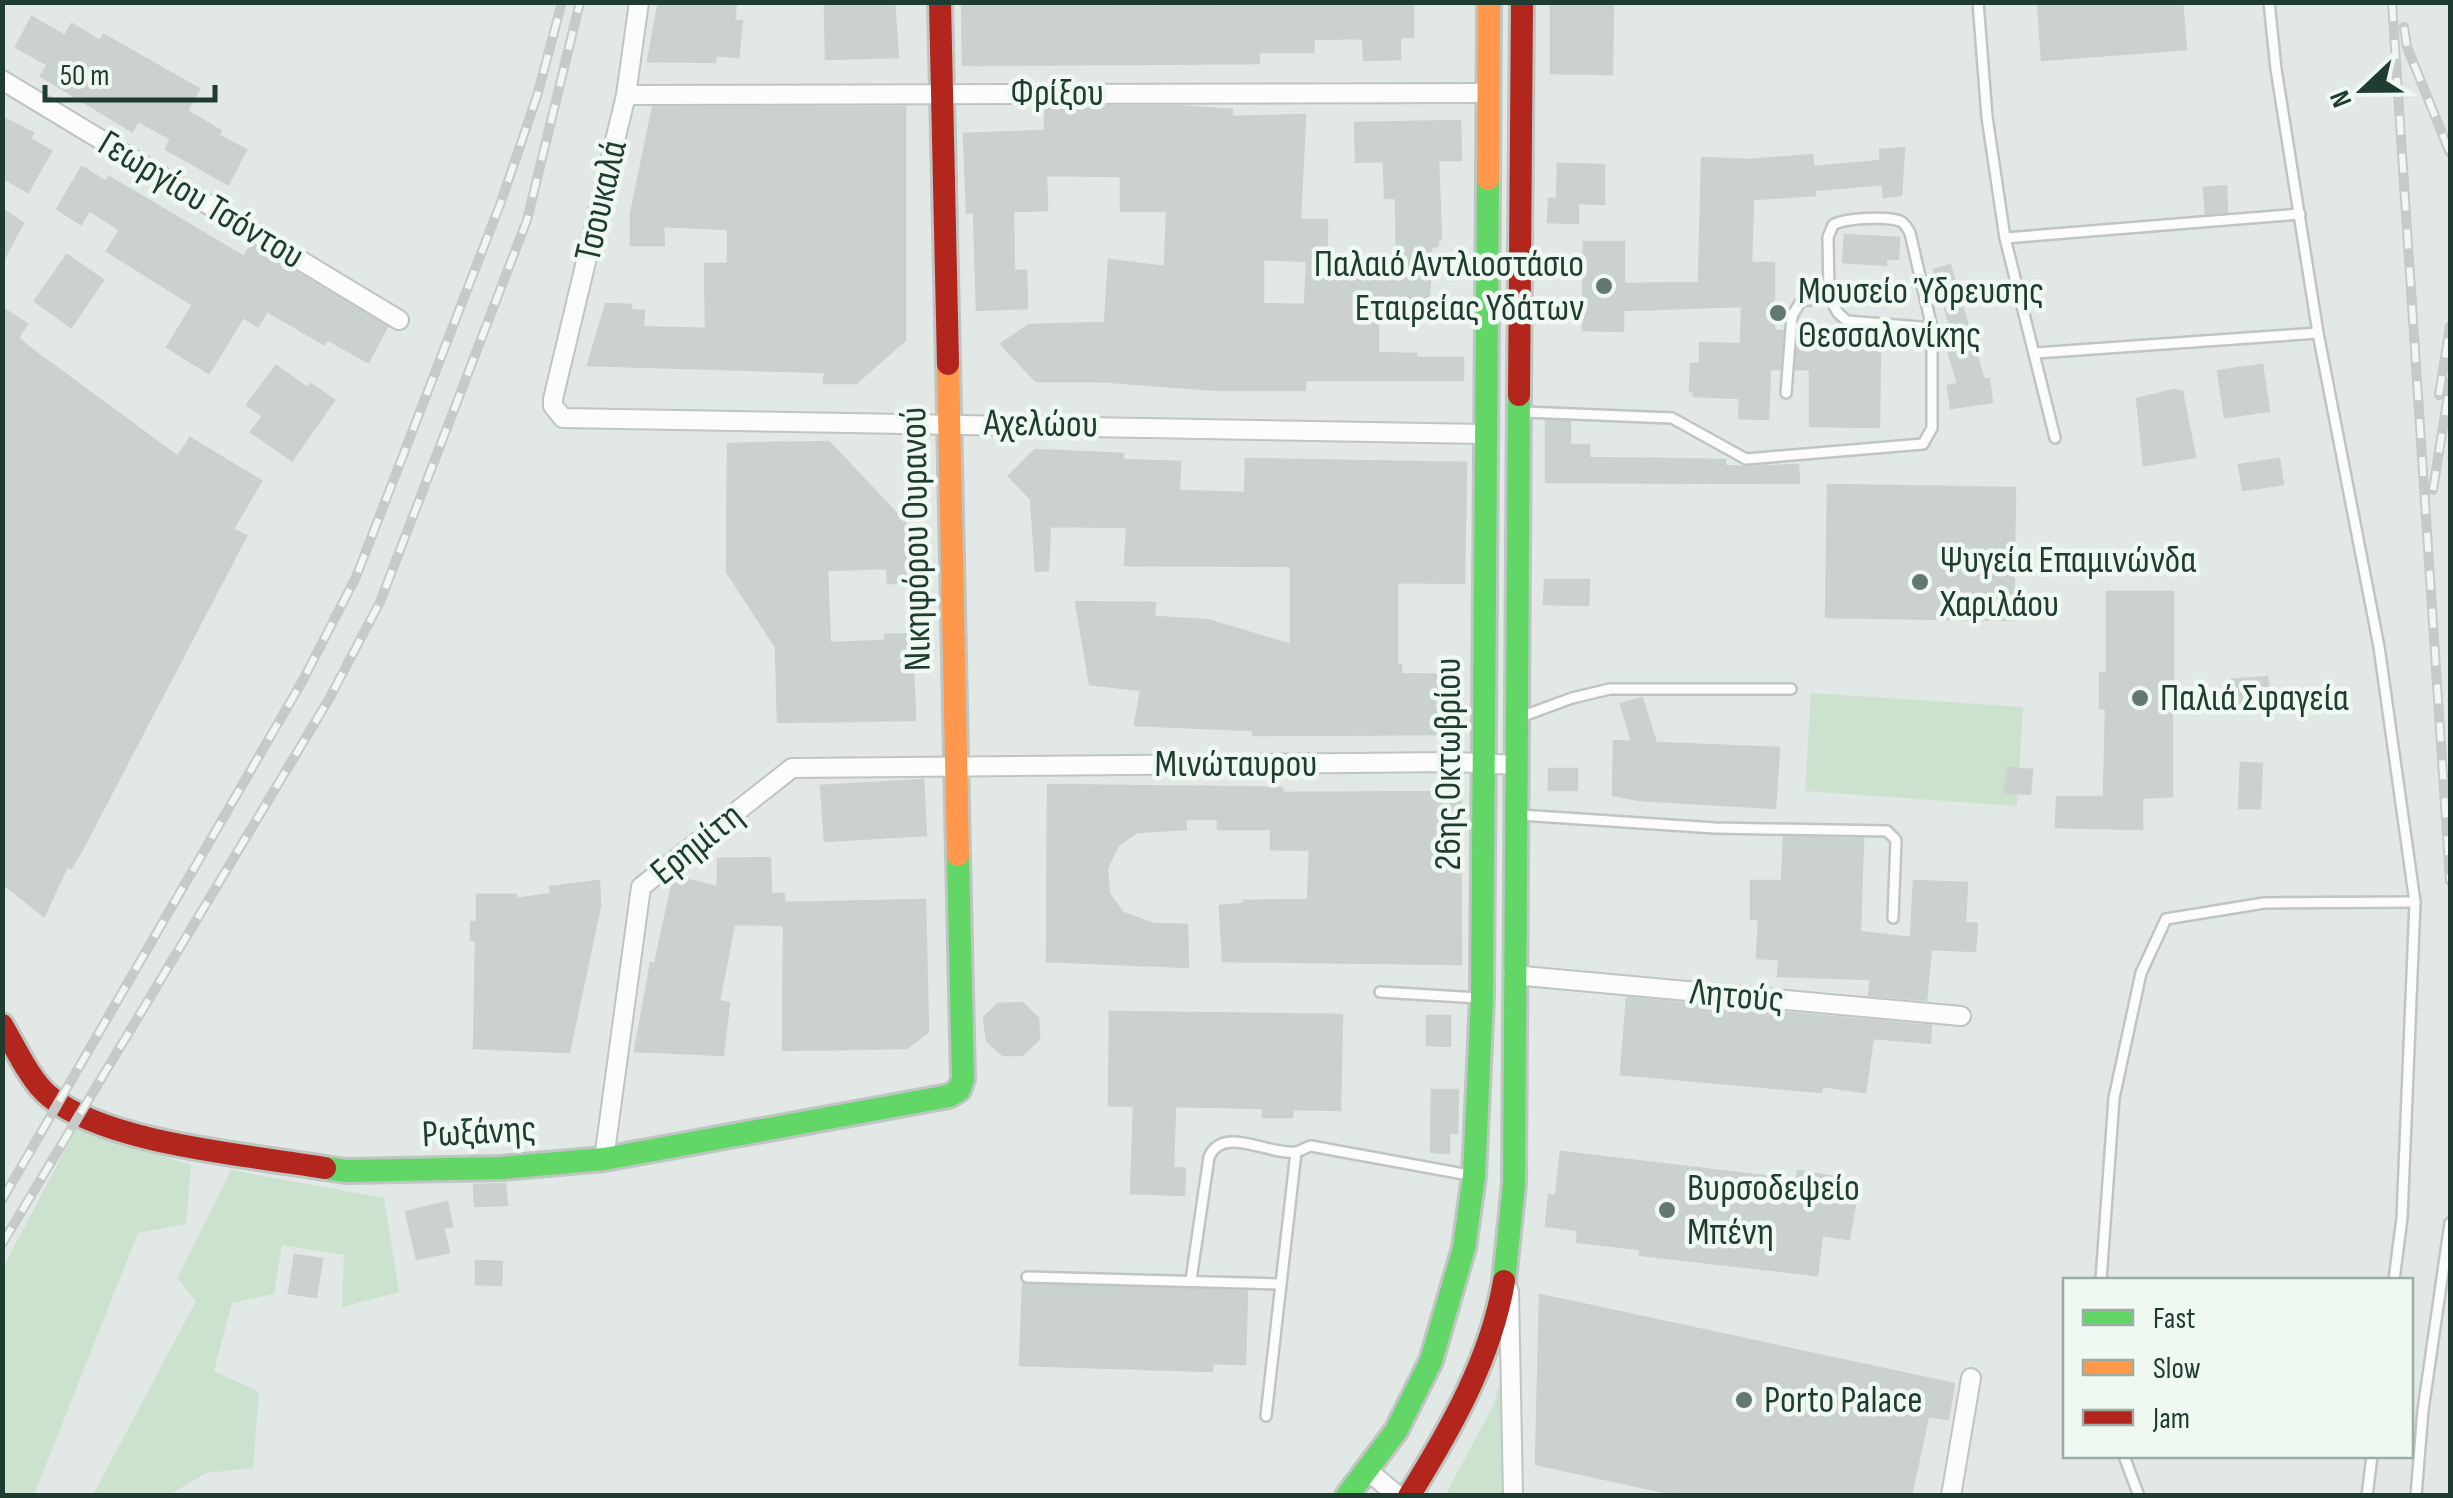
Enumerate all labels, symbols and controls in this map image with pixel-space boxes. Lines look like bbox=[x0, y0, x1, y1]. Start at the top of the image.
scale bar bbox=[45, 40, 215, 102]
north arrow bbox=[2313, 40, 2413, 140]
text: 50 m bbox=[60, 58, 109, 94]
street label: Φρίξου bbox=[1010, 71, 1104, 116]
text: N bbox=[2323, 86, 2359, 112]
street label: Γεωργίου Τσόντου bbox=[90, 121, 312, 279]
street label: Τσουκαλά bbox=[565, 136, 637, 266]
place label: Παλαιό Αντλιοστάσιο Εταιρείας Υδάτων bbox=[1314, 242, 1584, 331]
place label: Μουσείο Ύδρευσης Θεσσαλονίκης bbox=[1798, 269, 2044, 358]
marker: Παλαιό Αντλιοστάσιο Εταιρείας Υδάτων bbox=[1593, 275, 1615, 297]
marker: Μουσείο Ύδρευσης Θεσσαλονίκης bbox=[1767, 302, 1789, 324]
street label: Αχελώου bbox=[983, 400, 1098, 447]
street label: Νικηφόρου Ουρανού bbox=[891, 406, 941, 672]
place label: Ψυγεία Επαμινώνδα Χαριλάου bbox=[1939, 538, 2196, 627]
marker: Ψυγεία Επαμινώνδα Χαριλάου bbox=[1909, 571, 1931, 593]
street label: 26ης Οκτωβρίου bbox=[1426, 658, 1471, 870]
place label: Παλιά Σφαγεία bbox=[2160, 676, 2349, 721]
marker: Παλιά Σφαγεία bbox=[2129, 687, 2151, 709]
street label: Μινώταυρου bbox=[1155, 742, 1317, 787]
street label: Ερημίτη bbox=[642, 793, 752, 895]
street label: Λητούς bbox=[1687, 969, 1786, 1023]
street label: Ρωξάνης bbox=[421, 1107, 537, 1157]
place label: Βυρσοδεψείο Μπένη bbox=[1687, 1166, 1860, 1255]
marker: Βυρσοδεψείο Μπένη bbox=[1656, 1199, 1678, 1221]
legend bbox=[2063, 1278, 2413, 1458]
text: Fast bbox=[2153, 1301, 2195, 1337]
text: Slow bbox=[2153, 1351, 2201, 1387]
place label: Porto Palace bbox=[1764, 1378, 1922, 1423]
marker: Porto Palace bbox=[1733, 1389, 1755, 1411]
text: Jam bbox=[2152, 1401, 2190, 1437]

